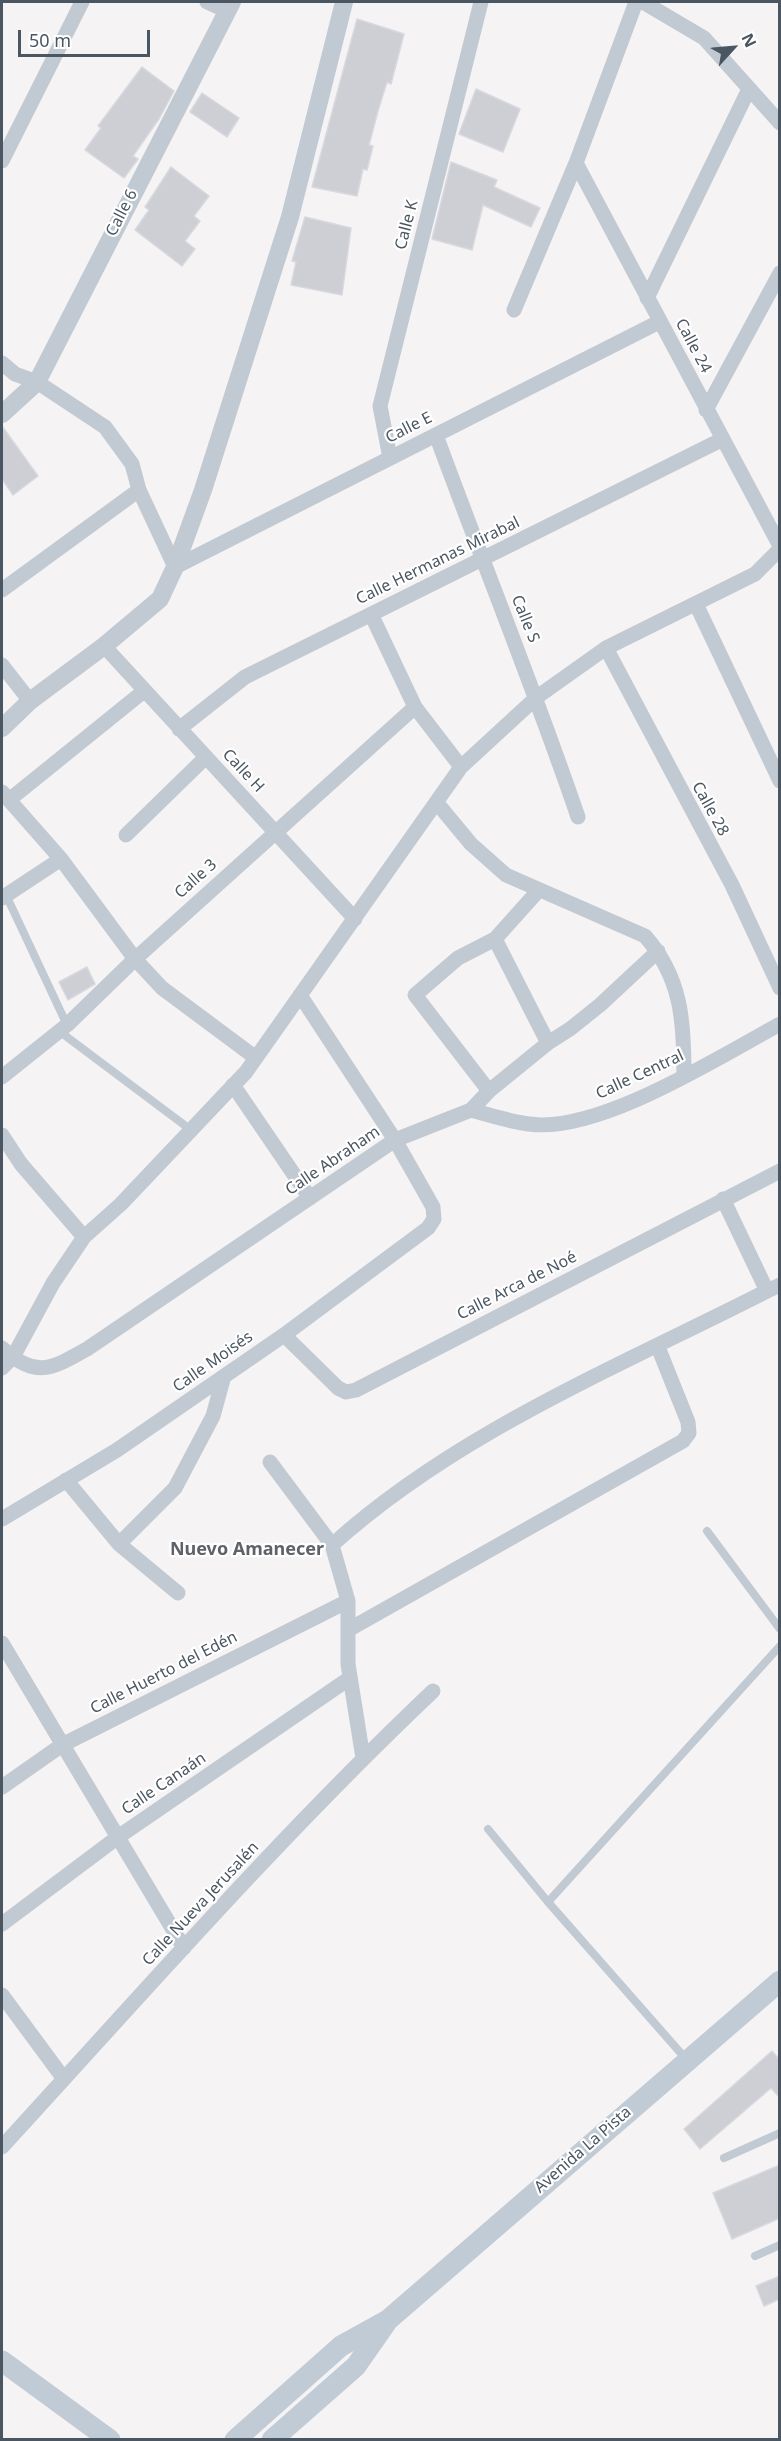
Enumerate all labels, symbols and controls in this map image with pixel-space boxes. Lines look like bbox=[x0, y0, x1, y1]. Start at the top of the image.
scale bar bbox=[21, 18, 153, 56]
north arrow bbox=[703, 18, 763, 78]
text: 50 m bbox=[29, 28, 71, 52]
text: N bbox=[736, 29, 762, 51]
street label: Calle 6 bbox=[102, 187, 142, 239]
street label: Calle K bbox=[392, 198, 422, 252]
street label: Calle 24 bbox=[671, 316, 715, 376]
street label: Calle E bbox=[383, 408, 435, 448]
street label: Calle Hermanas Mirabal bbox=[353, 513, 523, 609]
street label: Calle S bbox=[507, 593, 543, 645]
street label: Calle H bbox=[218, 745, 268, 797]
street label: Calle 28 bbox=[687, 779, 733, 839]
street label: Calle 3 bbox=[171, 855, 221, 903]
street label: Calle Central bbox=[593, 1046, 687, 1104]
street label: Calle Abraham bbox=[282, 1122, 384, 1200]
street label: Calle Arca de Noé bbox=[454, 1248, 580, 1324]
street label: Calle Moisés bbox=[169, 1327, 257, 1397]
district label: Nuevo Amanecer bbox=[170, 1539, 324, 1561]
street label: Calle Huerto del Edén bbox=[87, 1628, 241, 1718]
street label: Calle Canaán bbox=[118, 1749, 210, 1819]
street label: Calle Nueva Jerusalén bbox=[139, 1838, 263, 1970]
street label: Avenida La Pista bbox=[531, 2103, 635, 2197]

